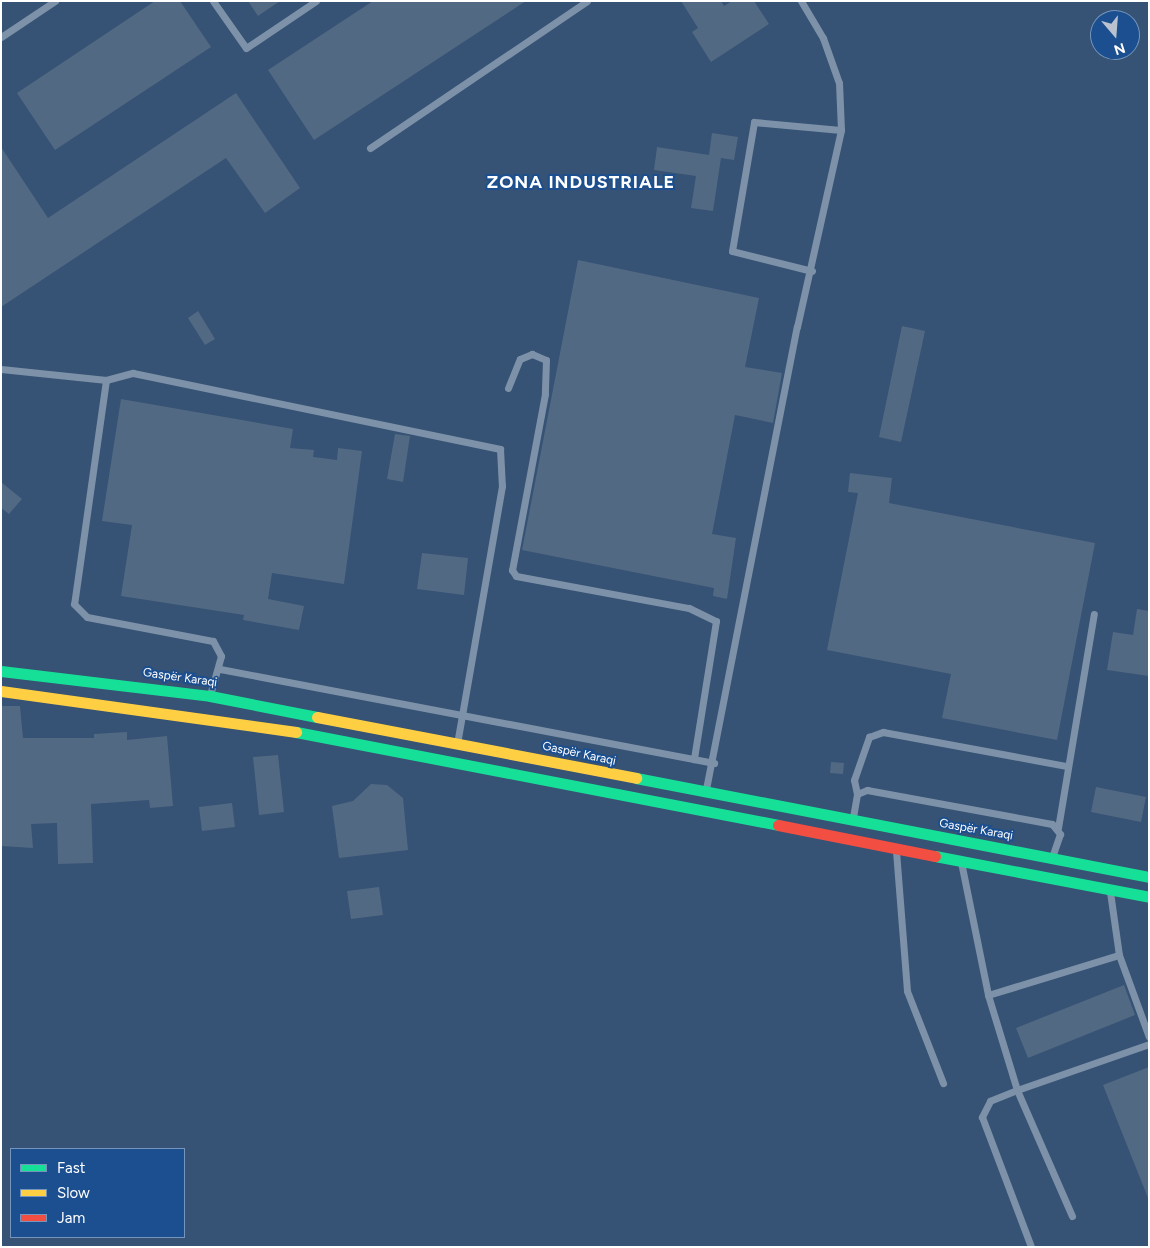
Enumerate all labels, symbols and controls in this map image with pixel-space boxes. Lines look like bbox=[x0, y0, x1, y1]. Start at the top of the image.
north arrow bbox=[1090, 10, 1140, 60]
text: N bbox=[1112, 39, 1127, 59]
district label: ZONA INDUSTRIALE bbox=[485, 171, 677, 193]
street label: Gaspër Karaqi bbox=[142, 666, 218, 690]
street label: Gaspër Karaqi bbox=[541, 739, 617, 769]
street label: Gaspër Karaqi bbox=[938, 816, 1014, 844]
legend bbox=[10, 1148, 185, 1238]
text: Fast bbox=[57, 1159, 85, 1177]
text: Slow bbox=[57, 1184, 90, 1202]
text: Jam bbox=[57, 1209, 85, 1227]

